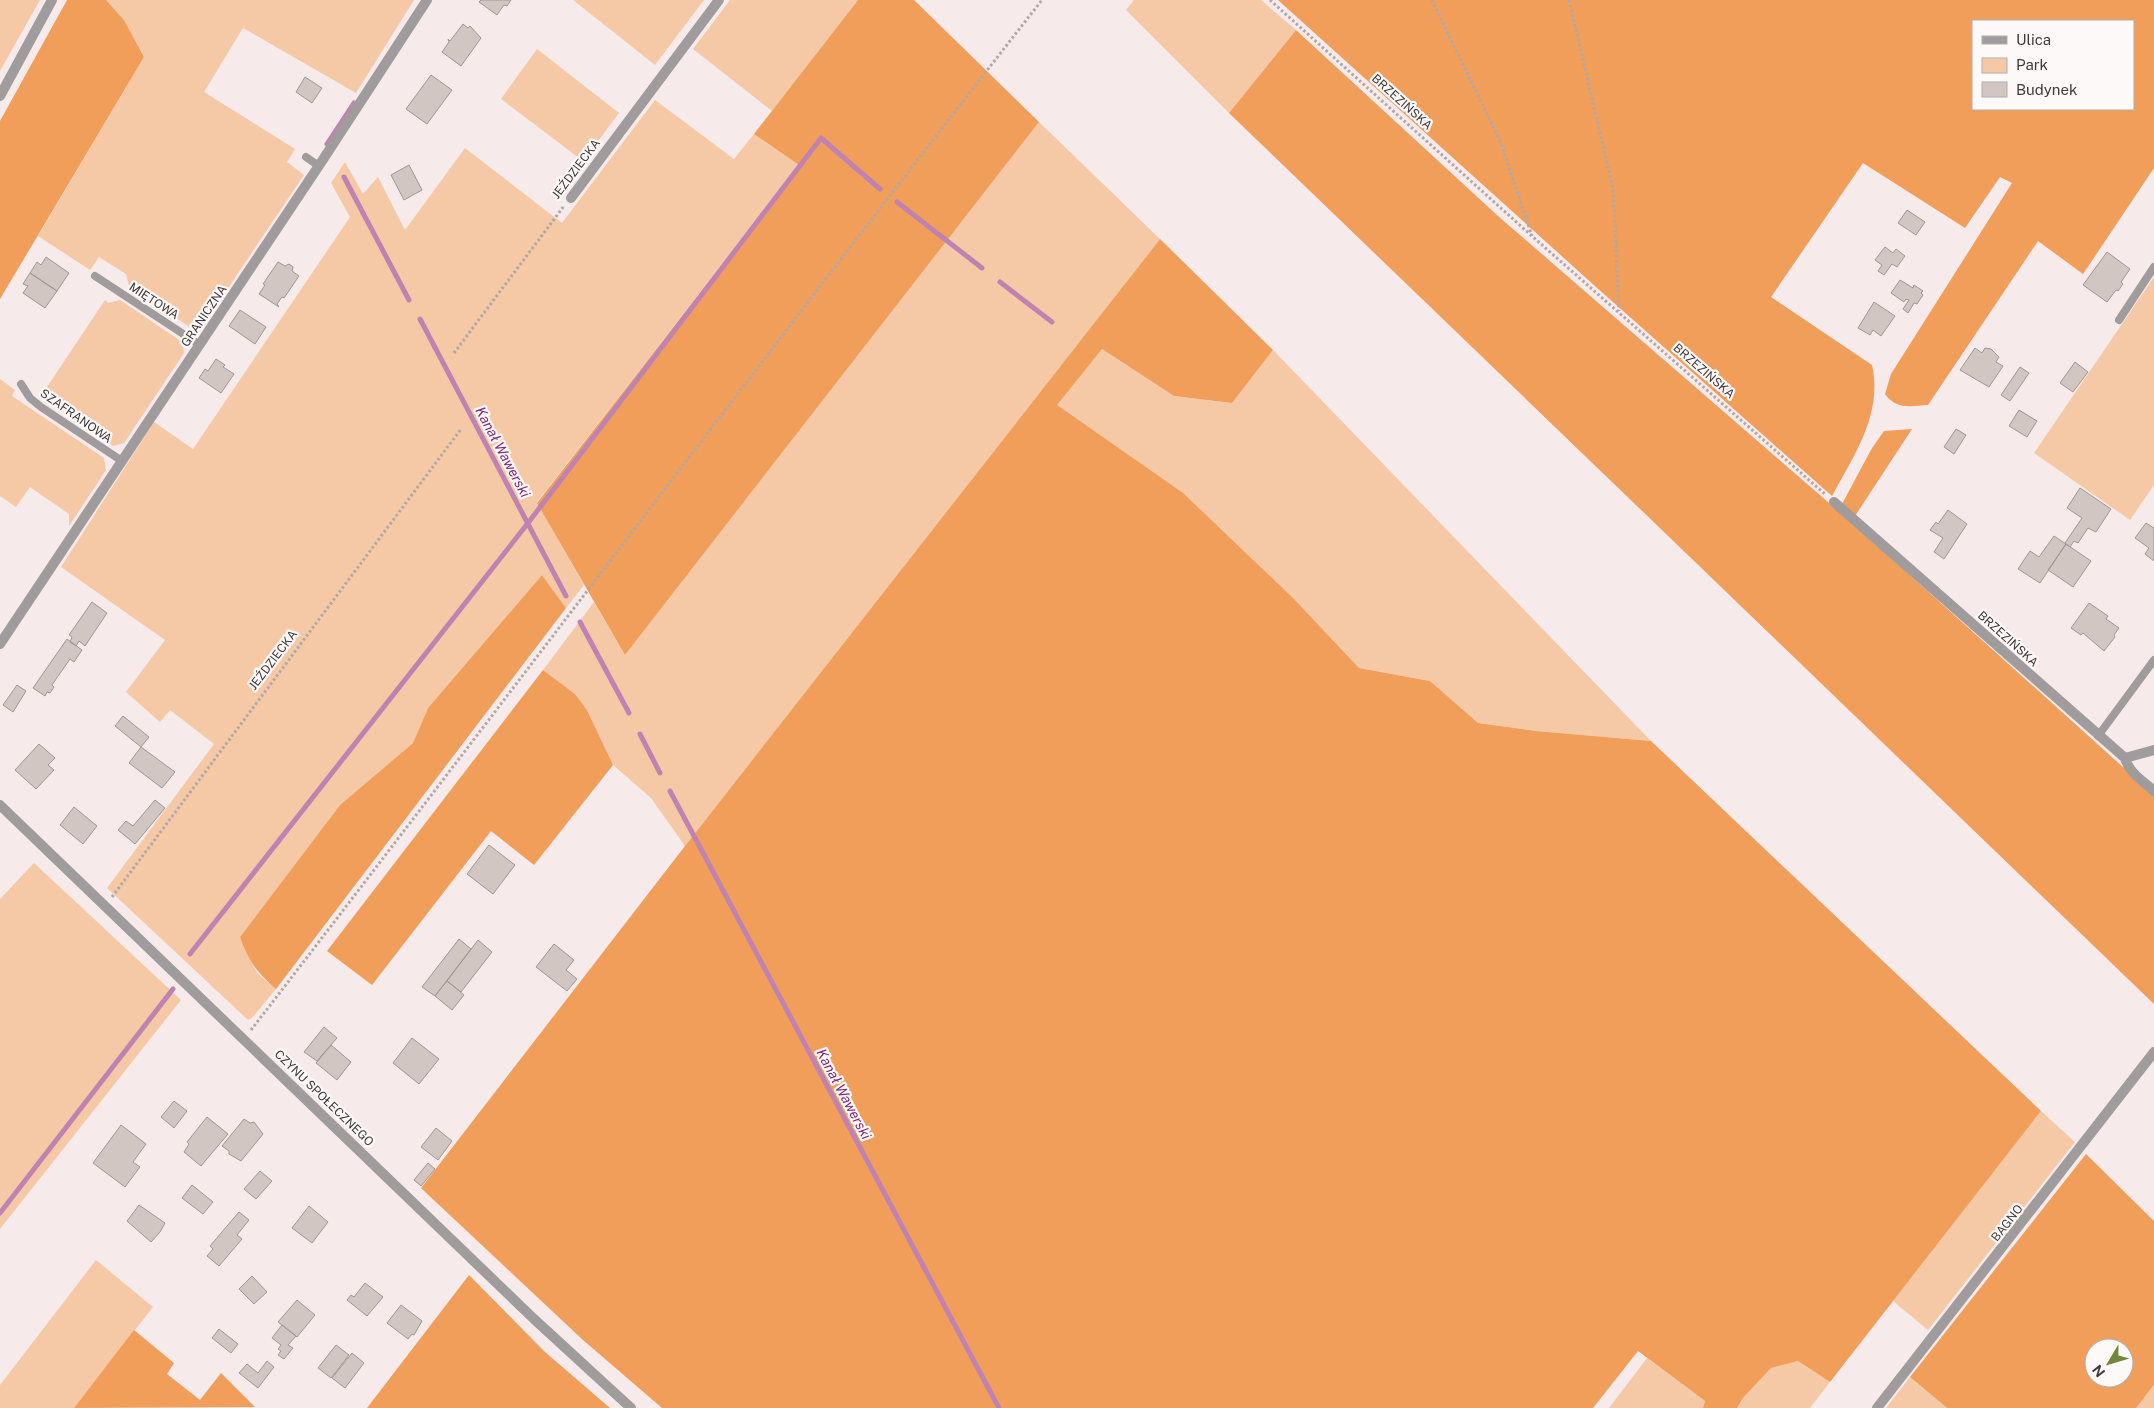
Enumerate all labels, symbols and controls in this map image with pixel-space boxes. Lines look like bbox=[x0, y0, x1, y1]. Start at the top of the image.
legend bbox=[1972, 20, 2134, 110]
text: Ulica bbox=[2016, 31, 2051, 48]
text: Park bbox=[2016, 56, 2048, 73]
street label: BRZEZIŃSKA bbox=[1369, 71, 1435, 133]
text: Budynek bbox=[2016, 81, 2077, 98]
street label: JEŹDZIECKA bbox=[549, 136, 603, 202]
street label: MIĘTOWA bbox=[127, 280, 182, 322]
street label: GRANICZNA bbox=[178, 282, 230, 349]
street label: BRZEZIŃSKA bbox=[1671, 341, 1738, 402]
street label: SZAFRANOWA bbox=[37, 386, 115, 446]
water label: Kanał Wawerski bbox=[472, 404, 534, 500]
street label: BRZEZIŃSKA bbox=[1975, 608, 2041, 670]
street label: JEŹDZIECKA bbox=[246, 627, 300, 693]
water label: Kanał Wawerski bbox=[813, 1046, 875, 1142]
street label: CZYNU SPOŁECZNEGO bbox=[272, 1047, 377, 1149]
street label: BAGNO bbox=[1988, 1202, 2026, 1244]
north arrow bbox=[2084, 1338, 2134, 1388]
text: N bbox=[2089, 1362, 2108, 1380]

